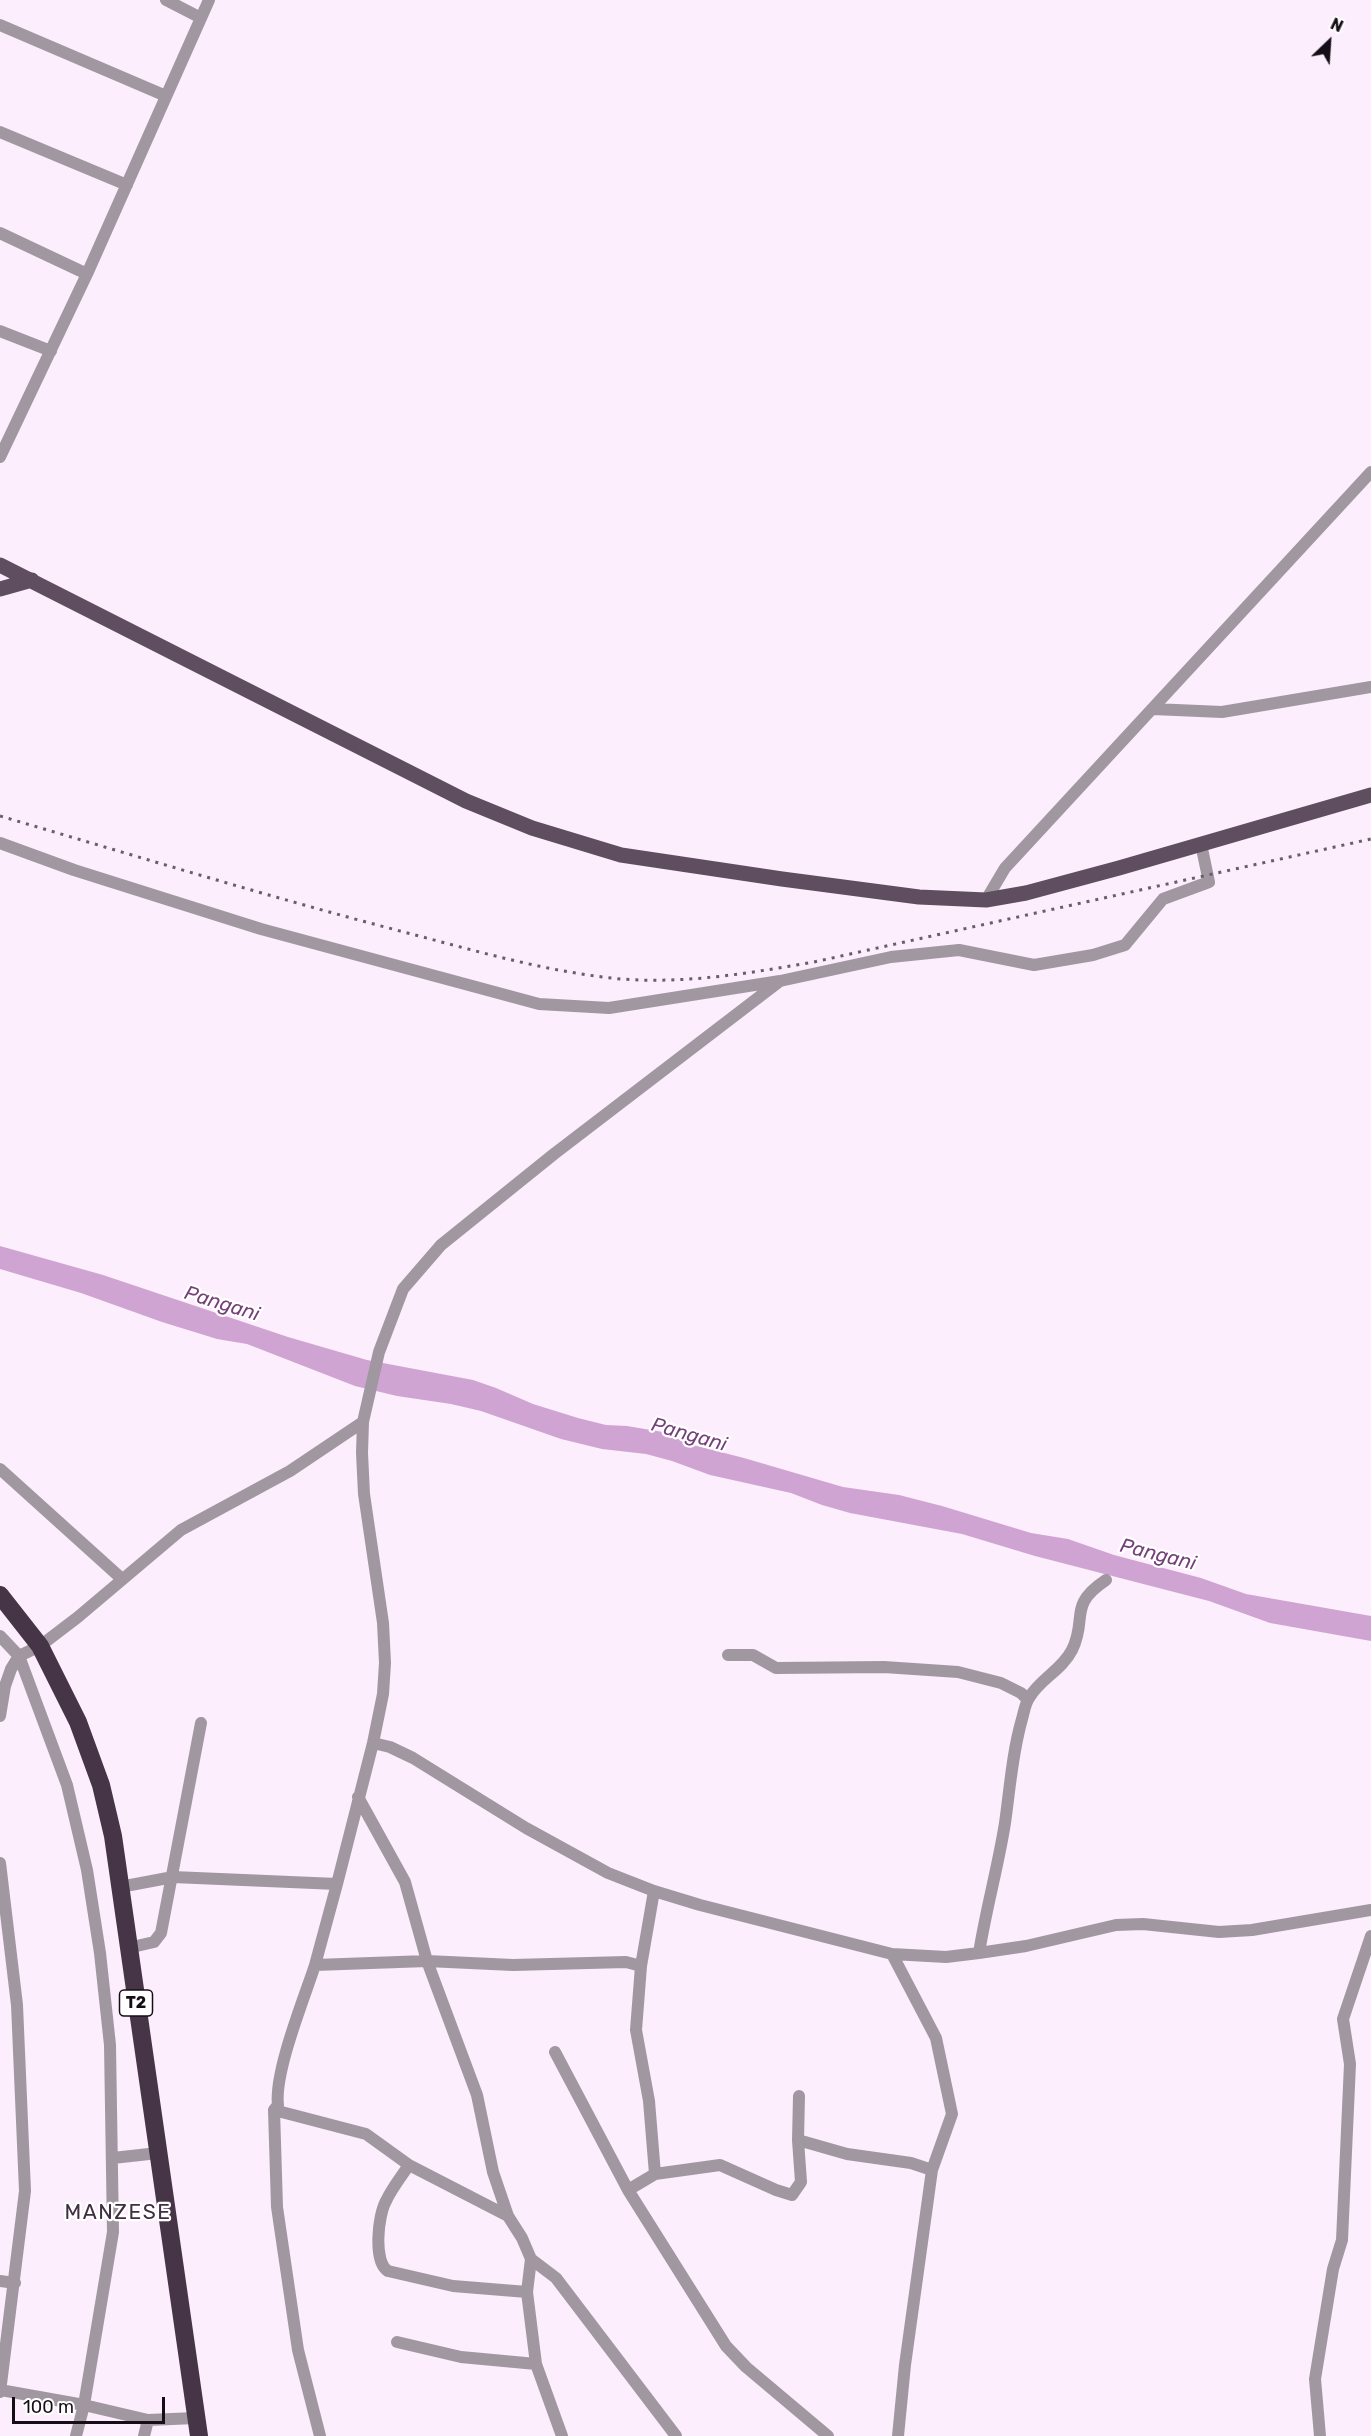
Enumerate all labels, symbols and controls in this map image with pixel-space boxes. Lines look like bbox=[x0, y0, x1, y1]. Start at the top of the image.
north arrow bbox=[1299, 12, 1359, 72]
text: N bbox=[1328, 14, 1346, 36]
water label: Pangani bbox=[182, 1281, 262, 1327]
water label: Pangani bbox=[649, 1413, 729, 1457]
water label: Pangani bbox=[1118, 1534, 1198, 1576]
road number: T2 bbox=[120, 1990, 152, 2016]
district label: MANZESE bbox=[65, 2200, 171, 2226]
scale bar bbox=[15, 2385, 168, 2423]
text: 100 m bbox=[23, 2396, 74, 2418]

